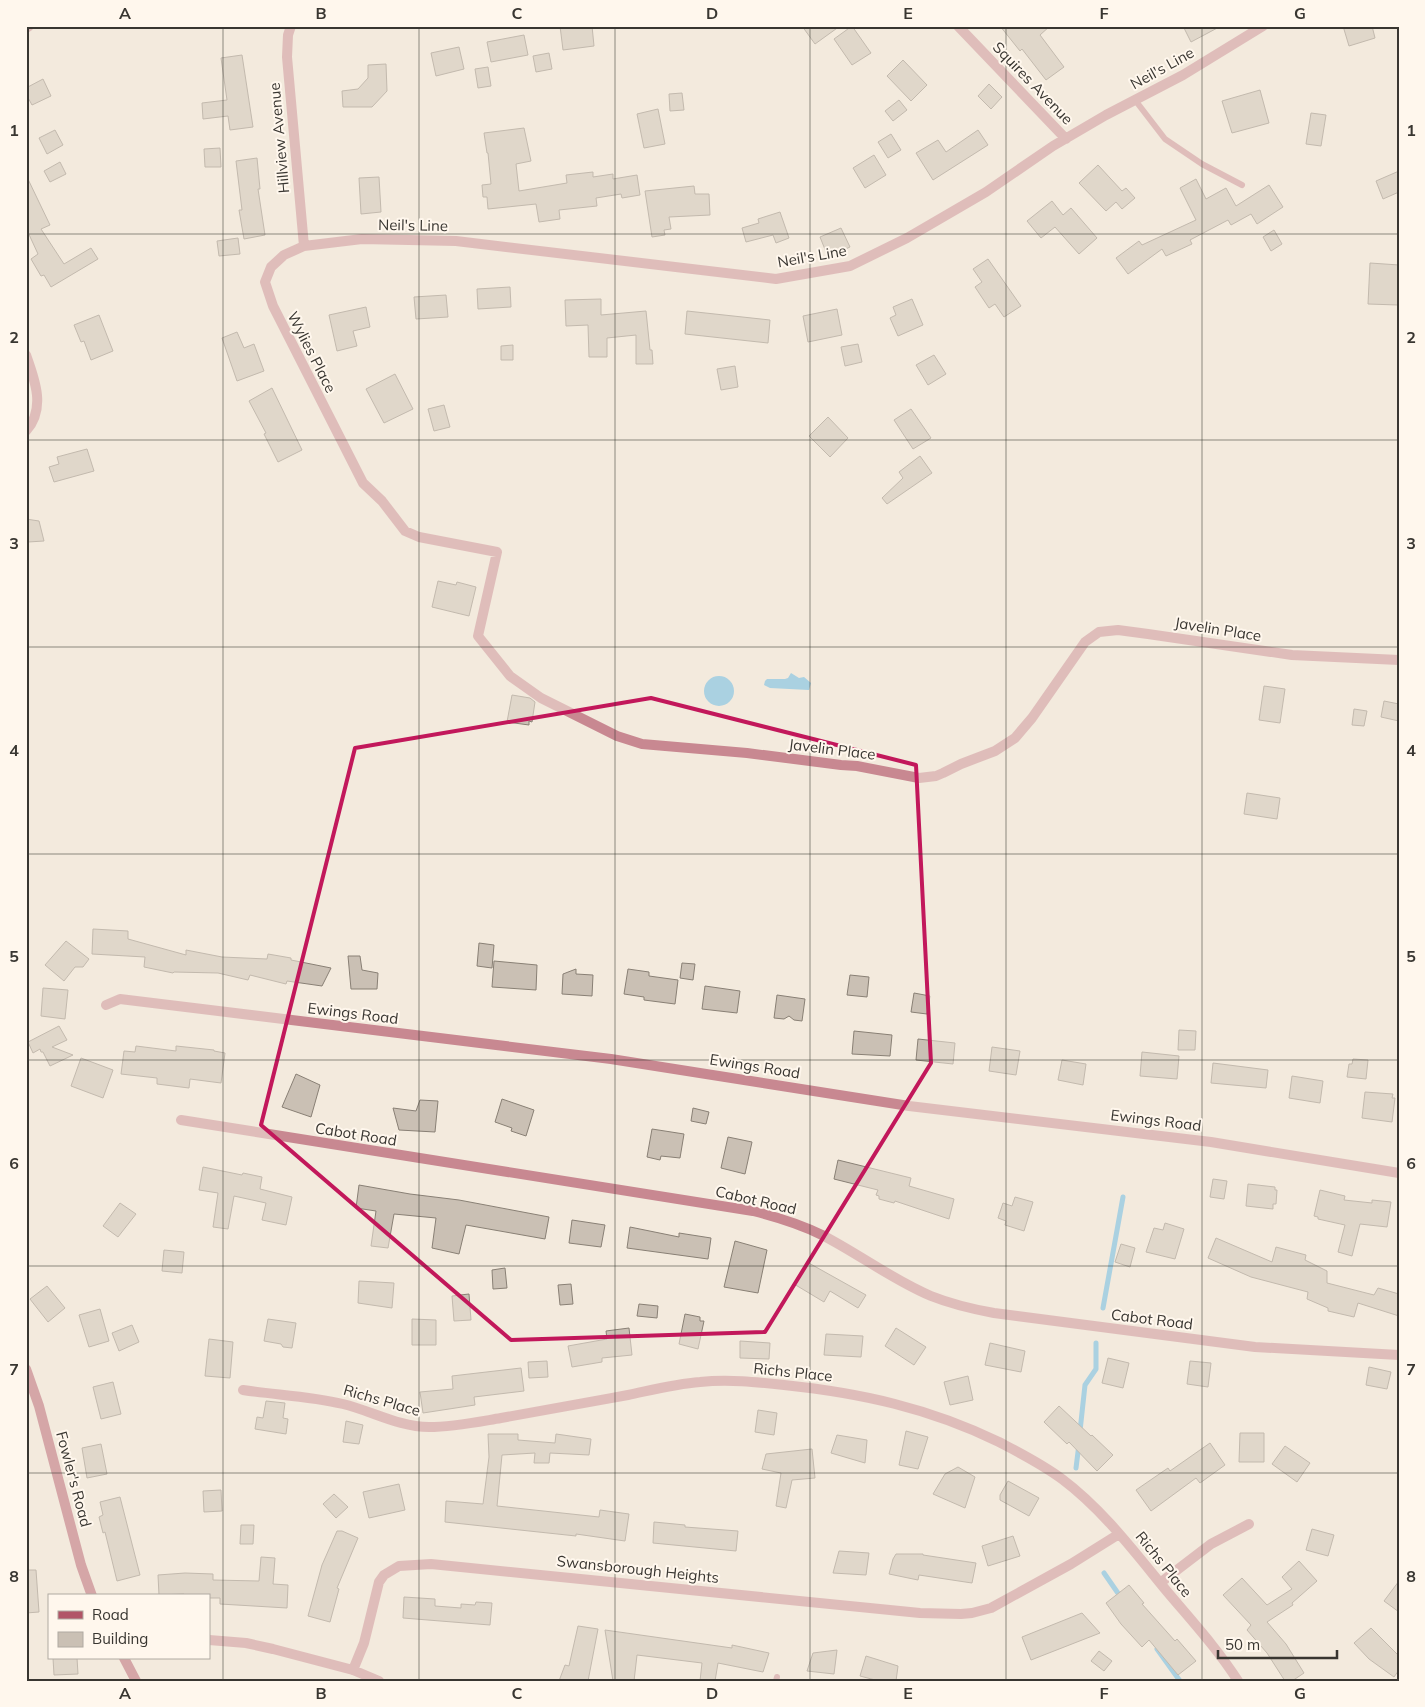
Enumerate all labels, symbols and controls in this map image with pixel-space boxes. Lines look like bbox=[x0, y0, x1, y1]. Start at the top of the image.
text: A bbox=[119, 3, 131, 23]
text: B bbox=[315, 3, 327, 23]
text: C bbox=[512, 3, 523, 23]
text: D bbox=[706, 3, 718, 23]
text: E bbox=[903, 3, 913, 23]
text: F bbox=[1099, 3, 1109, 23]
text: G bbox=[1294, 3, 1306, 23]
street label: Squires Avenue bbox=[989, 38, 1077, 128]
street label: Neil's Line bbox=[1127, 43, 1197, 93]
street label: Hillview Avenue bbox=[265, 82, 293, 194]
text: 1 bbox=[9, 120, 19, 140]
text: 1 bbox=[1406, 120, 1416, 140]
street label: Neil's Line bbox=[378, 215, 448, 235]
street label: Neil's Line bbox=[776, 241, 848, 271]
street label: Wylies Place bbox=[283, 308, 341, 396]
text: 2 bbox=[9, 327, 19, 347]
text: 2 bbox=[1406, 327, 1416, 347]
text: 3 bbox=[9, 533, 19, 553]
text: 3 bbox=[1406, 533, 1416, 553]
street label: Javelin Place bbox=[1173, 613, 1263, 645]
street label: Javelin Place bbox=[787, 734, 877, 764]
text: 4 bbox=[9, 740, 19, 760]
text: 4 bbox=[1406, 740, 1416, 760]
text: 5 bbox=[9, 946, 19, 966]
text: 5 bbox=[1406, 946, 1416, 966]
street label: Ewings Road bbox=[307, 998, 399, 1028]
street label: Ewings Road bbox=[708, 1049, 802, 1083]
street label: Ewings Road bbox=[1110, 1105, 1202, 1135]
street label: Cabot Road bbox=[314, 1118, 398, 1150]
text: 6 bbox=[9, 1153, 19, 1173]
text: 6 bbox=[1406, 1153, 1416, 1173]
street label: Cabot Road bbox=[714, 1181, 798, 1219]
street label: Cabot Road bbox=[1110, 1305, 1194, 1333]
street label: Richs Place bbox=[753, 1358, 833, 1386]
text: 7 bbox=[9, 1359, 19, 1379]
text: 7 bbox=[1406, 1359, 1416, 1379]
street label: Richs Place bbox=[341, 1380, 423, 1420]
street label: Fowler's Road bbox=[52, 1429, 96, 1529]
street label: Richs Place bbox=[1132, 1527, 1196, 1601]
street label: Swansborough Heights bbox=[556, 1551, 720, 1587]
text: 8 bbox=[9, 1566, 19, 1586]
text: 8 bbox=[1406, 1566, 1416, 1586]
legend bbox=[48, 1594, 210, 1660]
text: Road bbox=[92, 1605, 129, 1624]
scale bar bbox=[1218, 1627, 1336, 1659]
text: Building bbox=[92, 1629, 148, 1648]
text: 50 m bbox=[1225, 1635, 1260, 1654]
text: A bbox=[119, 1683, 131, 1703]
text: B bbox=[315, 1683, 327, 1703]
text: C bbox=[512, 1683, 523, 1703]
text: D bbox=[706, 1683, 718, 1703]
text: E bbox=[903, 1683, 913, 1703]
text: F bbox=[1099, 1683, 1109, 1703]
text: G bbox=[1294, 1683, 1306, 1703]

